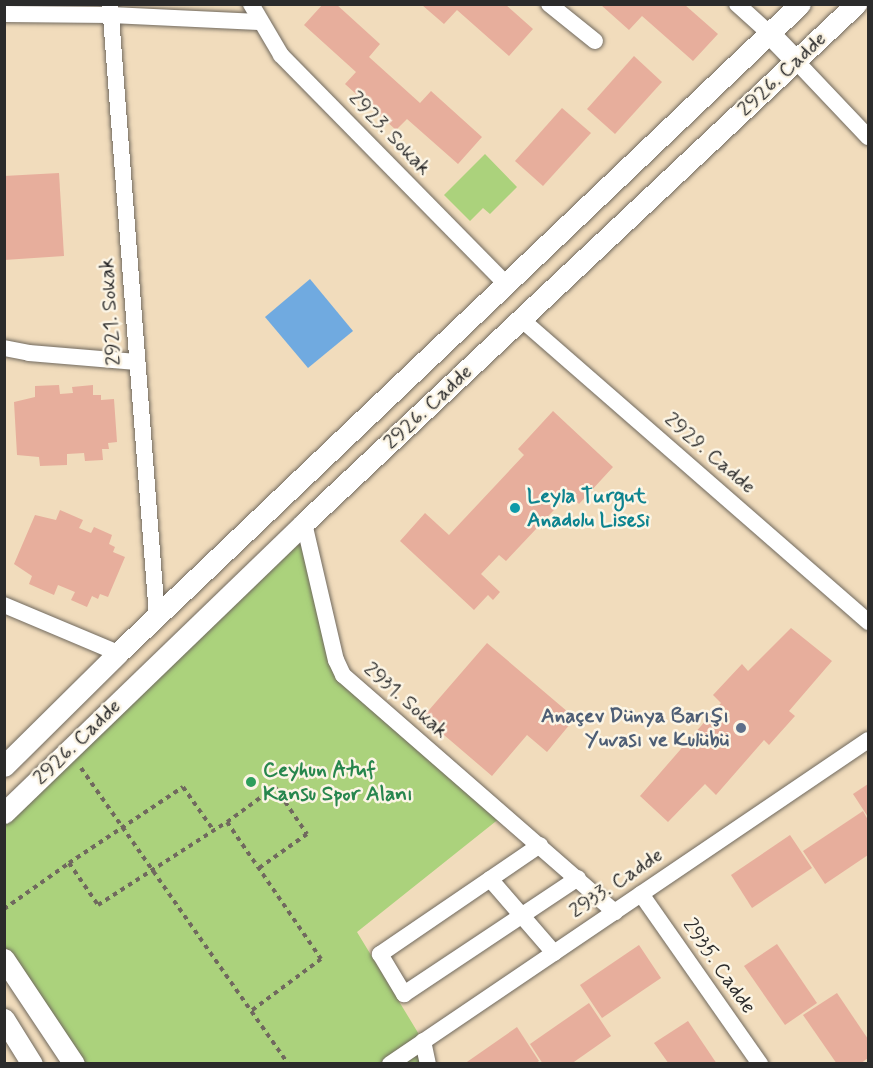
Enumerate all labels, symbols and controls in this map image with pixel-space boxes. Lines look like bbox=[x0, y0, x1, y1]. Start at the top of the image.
street label: 2926. Cadde bbox=[732, 26, 832, 122]
street label: 2923. Sokak bbox=[343, 85, 437, 181]
street label: 2921. Sokak bbox=[94, 257, 126, 367]
street label: 2926. Cadde bbox=[378, 359, 478, 455]
street label: 2929. Cadde bbox=[659, 407, 761, 499]
place label: Leyla Turgut Anadolu Lisesi bbox=[527, 483, 649, 533]
marker: Leyla Turgut Anadolu Lisesi bbox=[508, 501, 522, 515]
street label: 2931. Sokak bbox=[359, 656, 453, 744]
street label: 2926. Cadde bbox=[28, 694, 126, 790]
place label: Anaçev Dünya Barışı Yuvası ve Kulübü bbox=[540, 703, 729, 753]
marker: Anaçev Dünya Barışı Yuvası ve Kulübü bbox=[734, 721, 748, 735]
place label: Ceyhun Atuf Kansu Spor Alanı bbox=[263, 757, 414, 807]
marker: Ceyhun Atuf Kansu Spor Alanı bbox=[244, 775, 258, 789]
street label: 2933. Cadde bbox=[564, 842, 668, 924]
street label: 2935. Cadde bbox=[677, 913, 761, 1019]

